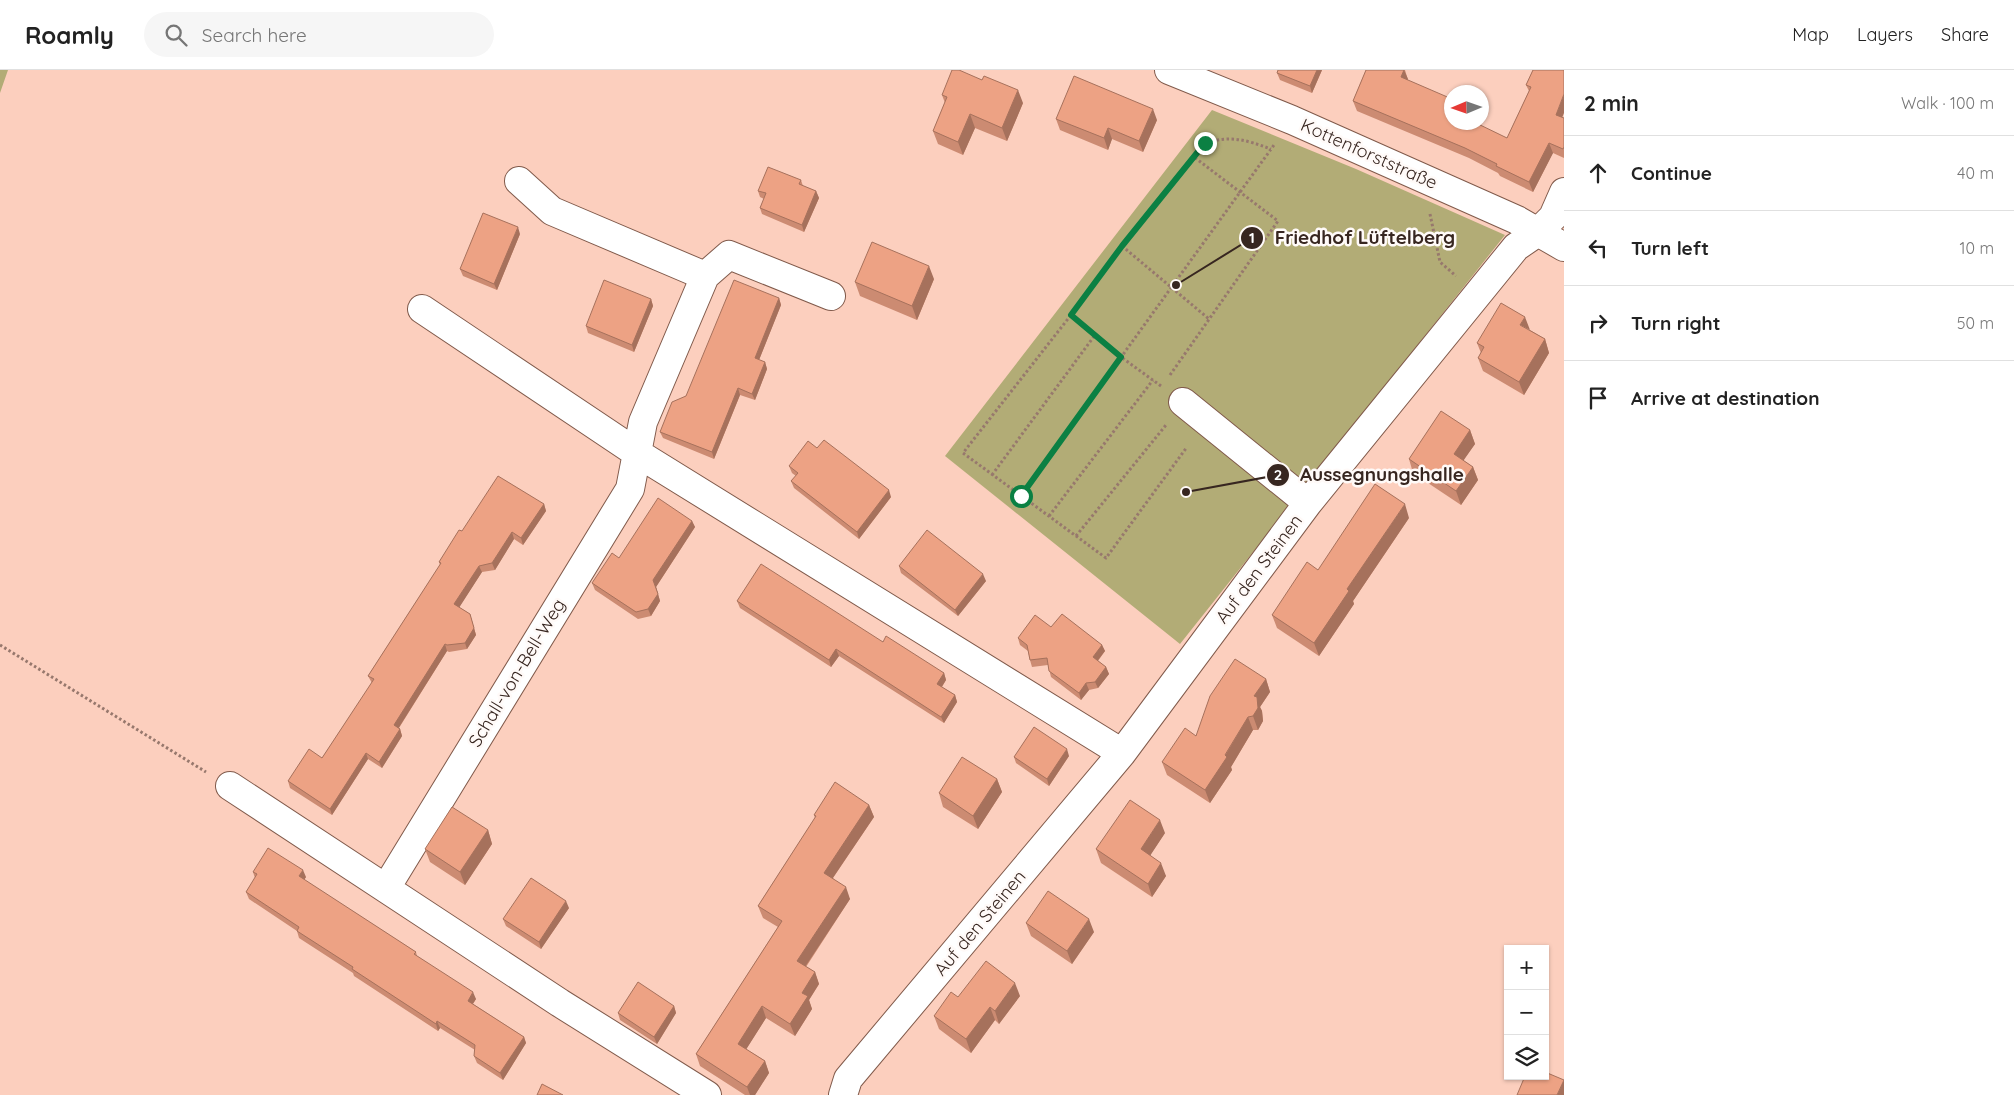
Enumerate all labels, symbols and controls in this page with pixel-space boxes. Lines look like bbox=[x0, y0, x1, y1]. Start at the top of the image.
search box bbox=[144, 12, 494, 57]
text: Roamly bbox=[25, 20, 114, 50]
icon: search bbox=[162, 21, 190, 49]
text: Search here bbox=[202, 23, 307, 47]
text: Map bbox=[1792, 23, 1829, 46]
text: Layers bbox=[1857, 23, 1913, 46]
text: Share bbox=[1941, 23, 1989, 46]
north arrow bbox=[1444, 85, 1489, 130]
text: 2 min bbox=[1584, 90, 1639, 116]
text: Walk · 100 m bbox=[1901, 93, 1994, 113]
street label: Kottenforststraße bbox=[1297, 113, 1441, 194]
route end bbox=[1194, 132, 1217, 155]
icon: ahead bbox=[1584, 159, 1612, 187]
text: Continue bbox=[1631, 161, 1712, 185]
text: 40 m bbox=[1957, 163, 1994, 183]
callout: Friedhof Lüftelberg bbox=[1240, 221, 1465, 255]
text: Friedhof Lüftelberg bbox=[1275, 225, 1455, 249]
text: 1 bbox=[1249, 228, 1255, 247]
icon: left bbox=[1584, 234, 1612, 262]
text: Turn left bbox=[1631, 236, 1709, 260]
text: 10 m bbox=[1960, 238, 1994, 258]
icon: right bbox=[1584, 309, 1612, 337]
text: Turn right bbox=[1631, 311, 1720, 335]
text: 50 m bbox=[1957, 313, 1994, 333]
icon: arrive bbox=[1584, 384, 1612, 412]
text: Arrive at destination bbox=[1631, 386, 1820, 410]
callout: Aussegnungshalle bbox=[1265, 458, 1474, 492]
text: Aussegnungshalle bbox=[1300, 462, 1464, 486]
text: 2 bbox=[1274, 465, 1282, 484]
route start bbox=[1010, 485, 1033, 508]
street label: Auf den Steinen bbox=[1210, 510, 1307, 628]
street label: Schall-von-Bell-Weg bbox=[463, 594, 570, 751]
street label: Auf den Steinen bbox=[929, 865, 1030, 980]
map controls bbox=[1504, 945, 1549, 1080]
button: + bbox=[1504, 945, 1549, 990]
button: − bbox=[1504, 990, 1549, 1035]
button: layers bbox=[1504, 1035, 1549, 1080]

